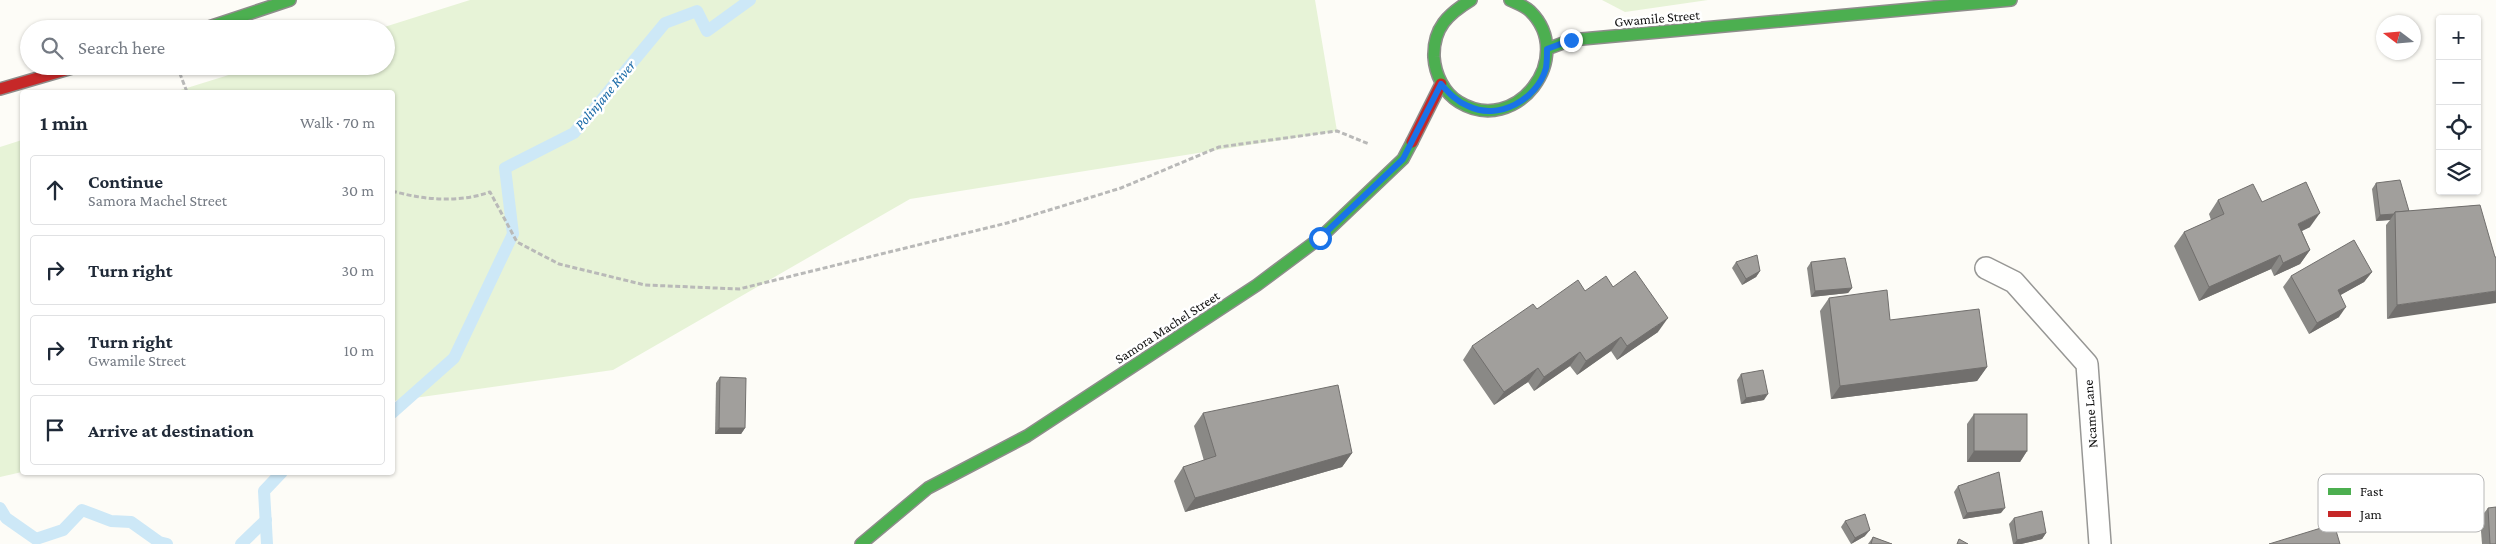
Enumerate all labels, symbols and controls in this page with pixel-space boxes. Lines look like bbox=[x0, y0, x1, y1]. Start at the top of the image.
street label: Gwamile Street bbox=[1614, 6, 1701, 30]
north arrow bbox=[2376, 15, 2421, 60]
map controls bbox=[2436, 15, 2481, 195]
button: + bbox=[2436, 15, 2481, 60]
search box bbox=[20, 20, 395, 75]
route end bbox=[1560, 29, 1583, 52]
icon: search bbox=[38, 34, 66, 62]
text: Search here bbox=[78, 37, 165, 58]
water label: Polinjane River bbox=[571, 57, 640, 133]
button: − bbox=[2436, 60, 2481, 105]
button: locate bbox=[2436, 105, 2481, 150]
text: 1 min bbox=[40, 111, 88, 135]
text: Walk · 70 m bbox=[300, 114, 375, 131]
button: layers bbox=[2436, 150, 2481, 195]
text: Continue bbox=[88, 171, 163, 192]
icon: ahead bbox=[41, 176, 69, 204]
text: 30 m bbox=[342, 182, 374, 199]
text: Samora Machel Street bbox=[88, 192, 227, 209]
route start bbox=[1309, 227, 1332, 250]
icon: right bbox=[41, 256, 69, 284]
text: Turn right bbox=[88, 260, 173, 281]
text: 30 m bbox=[342, 262, 374, 279]
street label: Samora Machel Street bbox=[1112, 287, 1223, 367]
text: Turn right bbox=[88, 331, 173, 352]
icon: right bbox=[41, 336, 69, 364]
text: 10 m bbox=[344, 342, 374, 359]
text: Gwamile Street bbox=[88, 352, 186, 369]
street label: Ncame Lane bbox=[2080, 379, 2100, 449]
icon: arrive bbox=[41, 416, 69, 444]
text: Arrive at destination bbox=[88, 420, 254, 441]
legend bbox=[2318, 474, 2484, 532]
text: Fast bbox=[2360, 483, 2384, 499]
text: Jam bbox=[2358, 506, 2382, 522]

